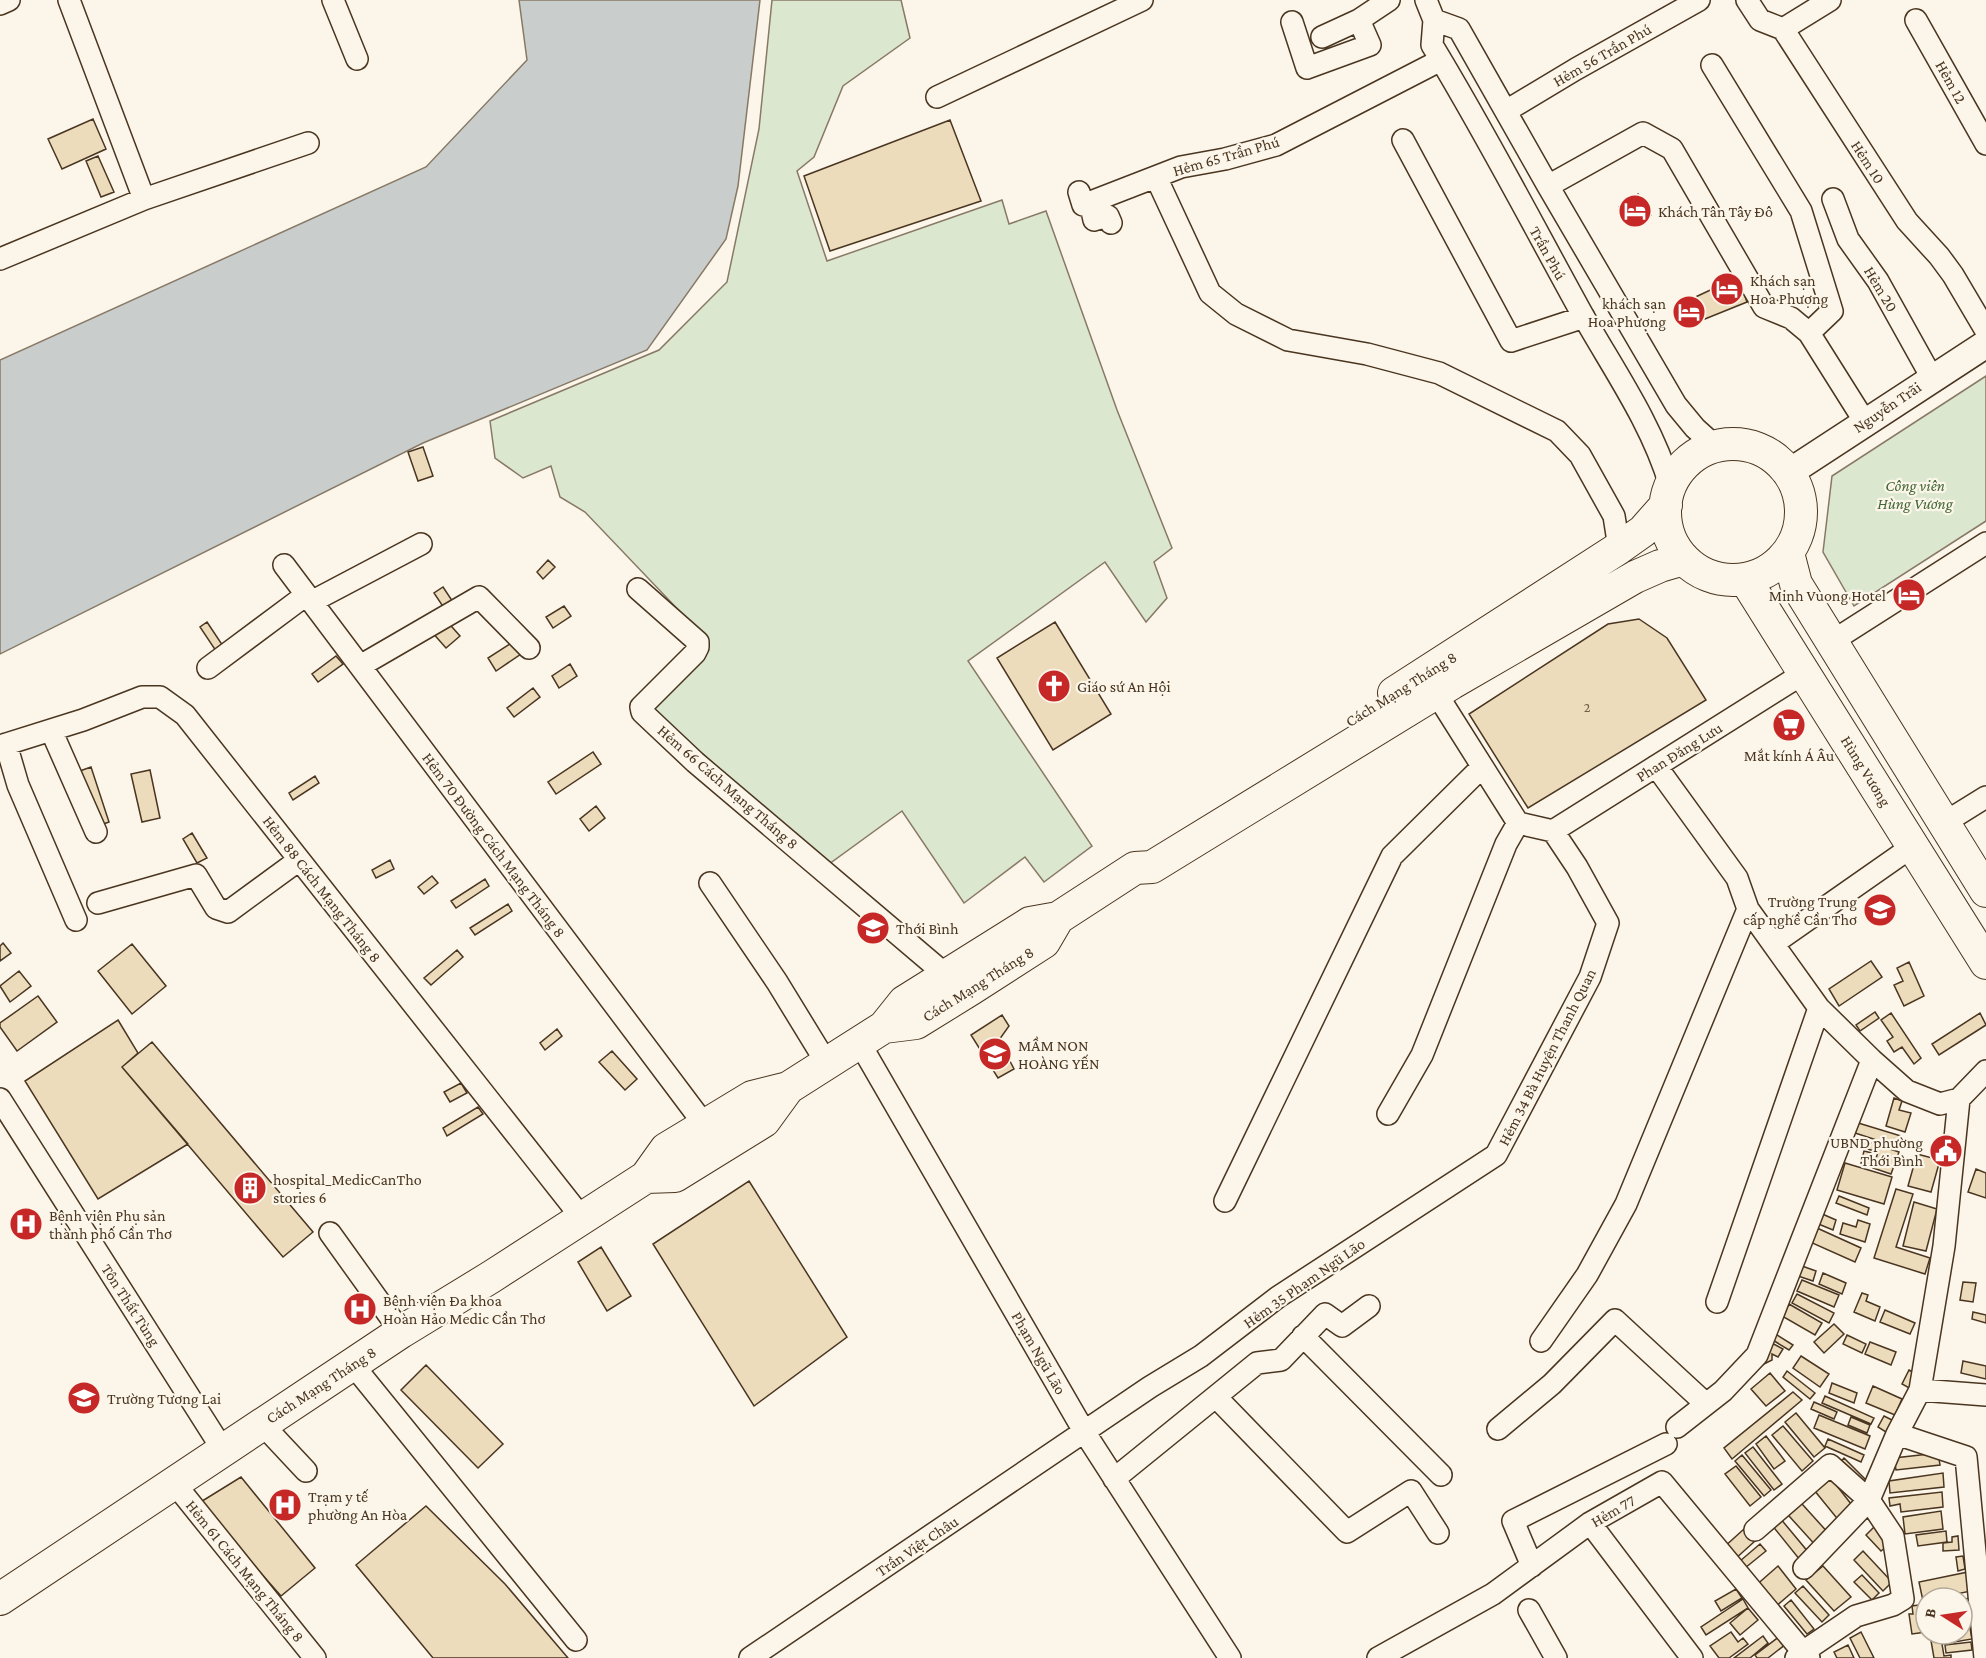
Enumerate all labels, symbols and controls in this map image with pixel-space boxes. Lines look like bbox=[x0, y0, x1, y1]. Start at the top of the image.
street label: Hẻm 56 Trần Phú bbox=[1550, 20, 1654, 90]
street label: Hẻm 12 bbox=[1932, 58, 1970, 107]
street label: Hẻm 65 Trần Phú bbox=[1171, 133, 1282, 179]
street label: Hẻm 10 bbox=[1848, 137, 1888, 187]
hotel icon: Khách Tân Tây Đô bbox=[1617, 193, 1653, 229]
place label: Khách Tân Tây Đô bbox=[1658, 203, 1773, 221]
street label: Trần Phú bbox=[1526, 223, 1570, 283]
street label: Hẻm 20 bbox=[1861, 263, 1901, 315]
hotel icon: Khách sạn Hoa Phượng bbox=[1709, 271, 1745, 307]
place label: Khách sạn Hoa Phượng bbox=[1750, 272, 1828, 308]
hotel icon: khách sạn Hoa Phượng bbox=[1671, 294, 1707, 330]
place label: khách sạn Hoa Phượng bbox=[1588, 295, 1666, 331]
street label: Nguyễn Trãi bbox=[1850, 378, 1925, 437]
park label: Công viên Hùng Vương bbox=[1877, 477, 1954, 513]
hotel icon: Minh Vuong Hotel bbox=[1891, 577, 1927, 613]
place label: Minh Vuong Hotel bbox=[1769, 587, 1886, 605]
street label: Cách Mạng Tháng 8 bbox=[1342, 648, 1460, 731]
church icon: Giáo sứ An Hội bbox=[1036, 668, 1072, 704]
place label: Giáo sứ An Hội bbox=[1077, 678, 1171, 696]
house number: 2 bbox=[1584, 699, 1591, 715]
supermarket icon: Mắt kính Á Âu bbox=[1771, 707, 1807, 743]
street label: Phan Đăng Lưu bbox=[1633, 719, 1726, 786]
street label: Hẻm 66 Cách Mạng Tháng 8 bbox=[654, 721, 802, 853]
street label: Hùng Vương bbox=[1837, 733, 1895, 810]
place label: Mắt kính Á Âu bbox=[1744, 747, 1835, 764]
street label: Hẻm 70 Đường Cách Mạng Tháng 8 bbox=[418, 749, 569, 941]
street label: Hẻm 88 Cách Mạng Tháng 8 bbox=[259, 812, 384, 966]
school or university icon: Trường Trung cấp nghề Cần Thơ bbox=[1862, 892, 1898, 928]
place label: Trường Trung cấp nghề Cần Thơ bbox=[1743, 893, 1857, 929]
school or university icon: Thới Bình bbox=[855, 910, 891, 946]
place label: Thới Bình bbox=[896, 920, 959, 937]
street label: Cách Mạng Tháng 8 bbox=[919, 943, 1037, 1026]
street label: Hẻm 34 Bà Huyện Thanh Quan bbox=[1495, 965, 1600, 1149]
school or university icon: MẦM NON HOÀNG YẾN bbox=[977, 1036, 1013, 1072]
place label: MẦM NON HOÀNG YẾN bbox=[1018, 1036, 1100, 1072]
public building icon: UBND phường Thới Bình bbox=[1928, 1133, 1964, 1169]
place label: UBND phường Thới Bình bbox=[1830, 1134, 1923, 1169]
building icon: hospital_MedicCanTho stories 6 bbox=[232, 1170, 268, 1206]
place label: hospital_MedicCanTho stories 6 bbox=[273, 1171, 422, 1206]
hospital icon: Bệnh viện Phụ sản thành phố Cần Thơ bbox=[8, 1206, 44, 1242]
place label: Bệnh viện Phụ sản thành phố Cần Thơ bbox=[49, 1207, 172, 1243]
street label: Hẻm 35 Phạm Ngũ Lão bbox=[1240, 1235, 1369, 1332]
street label: Tôn Thất Tùng bbox=[97, 1261, 164, 1350]
hospital icon: Bệnh viện Đa khoa Hoàn Hảo Medic Cần Thơ bbox=[342, 1291, 378, 1327]
place label: Bệnh viện Đa khoa Hoàn Hảo Medic Cần Thơ bbox=[383, 1292, 546, 1327]
street label: Phạm Ngũ Lão bbox=[1008, 1309, 1070, 1398]
street label: Cách Mạng Tháng 8 bbox=[263, 1343, 380, 1428]
school or university icon: Trường Tương Lai bbox=[66, 1380, 102, 1416]
place label: Trường Tương Lai bbox=[107, 1390, 221, 1408]
hospital icon: Trạm y tế phường An Hòa bbox=[267, 1487, 303, 1523]
place label: Trạm y tế phường An Hòa bbox=[308, 1488, 408, 1524]
street label: Hẻm 77 bbox=[1588, 1491, 1639, 1530]
street label: Hẻm 61 Cách Mạng Tháng 8 bbox=[182, 1497, 307, 1646]
street label: Trần Việt Châu bbox=[873, 1512, 962, 1581]
north arrow bbox=[1914, 1586, 1974, 1646]
text: B bbox=[1921, 1607, 1939, 1619]

